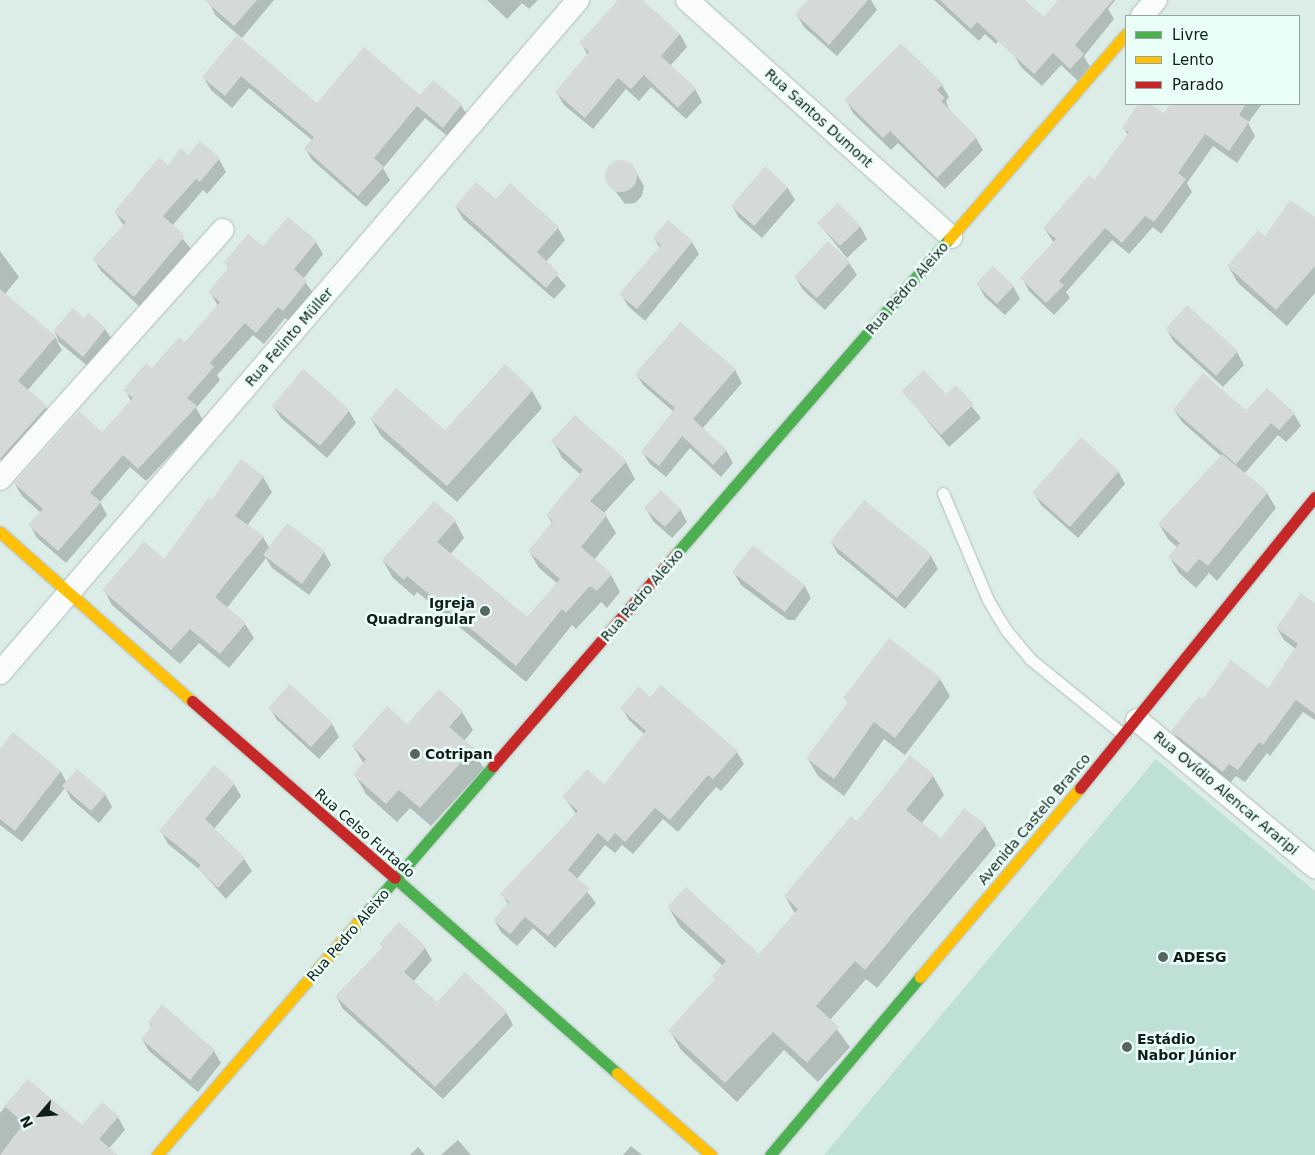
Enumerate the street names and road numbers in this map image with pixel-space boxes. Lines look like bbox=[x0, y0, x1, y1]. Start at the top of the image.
street label: Rua Santos Dumont bbox=[762, 65, 876, 171]
street label: Rua Pedro Aleixo bbox=[862, 238, 952, 338]
street label: Rua Felinto Müller bbox=[242, 284, 336, 390]
street label: Rua Pedro Aleixo bbox=[597, 545, 687, 645]
street label: Rua Ovídio Alencar Araripi bbox=[1150, 728, 1302, 858]
street label: Avenida Castelo Branco bbox=[974, 750, 1094, 888]
street label: Rua Celso Furtado bbox=[312, 785, 418, 881]
street label: Rua Pedro Aleixo bbox=[303, 885, 393, 985]

